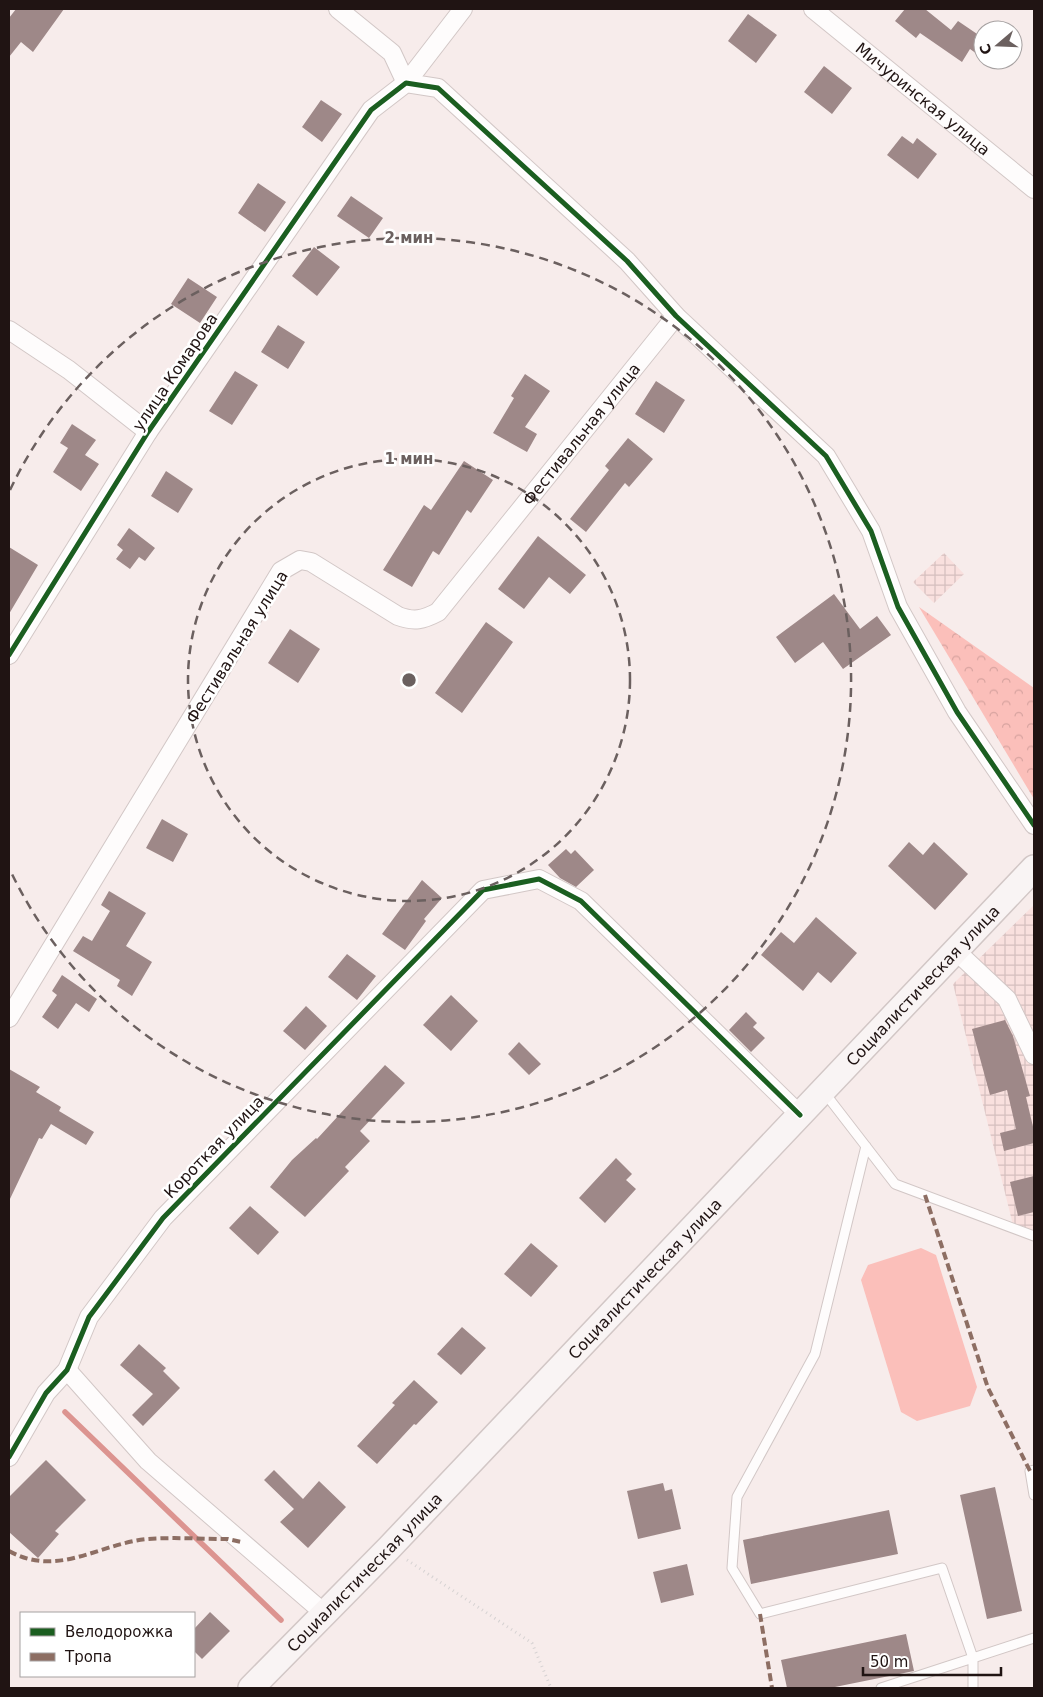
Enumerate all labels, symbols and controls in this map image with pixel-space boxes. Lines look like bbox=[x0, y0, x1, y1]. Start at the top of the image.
north arrow bbox=[973, 20, 1023, 70]
street label: Мичуринская улица bbox=[852, 38, 994, 159]
text: С bbox=[976, 42, 995, 57]
text: 2 мин bbox=[385, 229, 433, 247]
street label: улица Комарова bbox=[129, 309, 221, 435]
street label: Фестивальная улица bbox=[518, 359, 644, 509]
text: 1 мин bbox=[385, 450, 433, 468]
street label: Фестивальная улица bbox=[182, 567, 292, 727]
centre of rings bbox=[400, 671, 418, 689]
street label: Социалистическая улица bbox=[842, 901, 1003, 1070]
street label: Короткая улица bbox=[160, 1092, 268, 1202]
street label: Социалистическая улица bbox=[564, 1194, 725, 1363]
street label: Социалистическая улица bbox=[283, 1489, 446, 1656]
legend bbox=[20, 1612, 195, 1677]
text: Велодорожка bbox=[65, 1623, 173, 1641]
scale bar bbox=[863, 1644, 1000, 1676]
text: Тропа bbox=[64, 1648, 112, 1666]
text: 50 m bbox=[870, 1653, 908, 1671]

